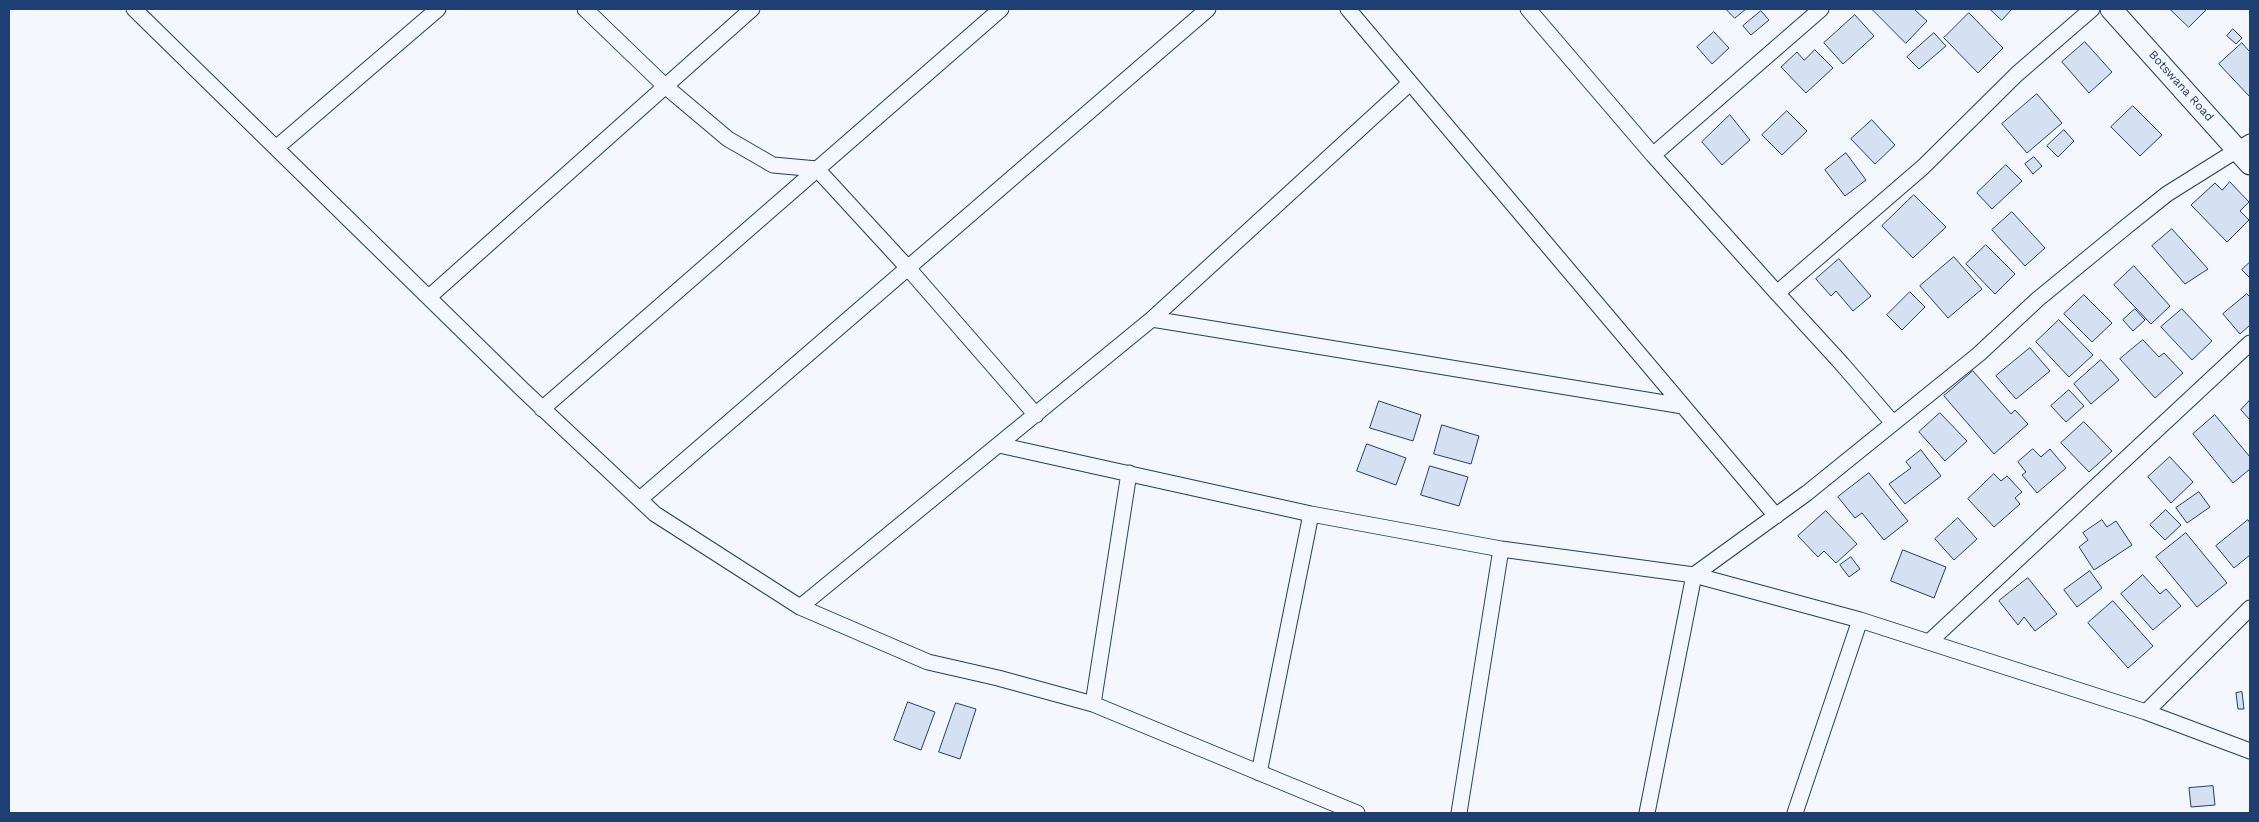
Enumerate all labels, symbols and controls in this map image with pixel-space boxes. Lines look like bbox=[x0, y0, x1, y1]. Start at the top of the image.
street label: Botswana Road bbox=[2145, 48, 2217, 124]

